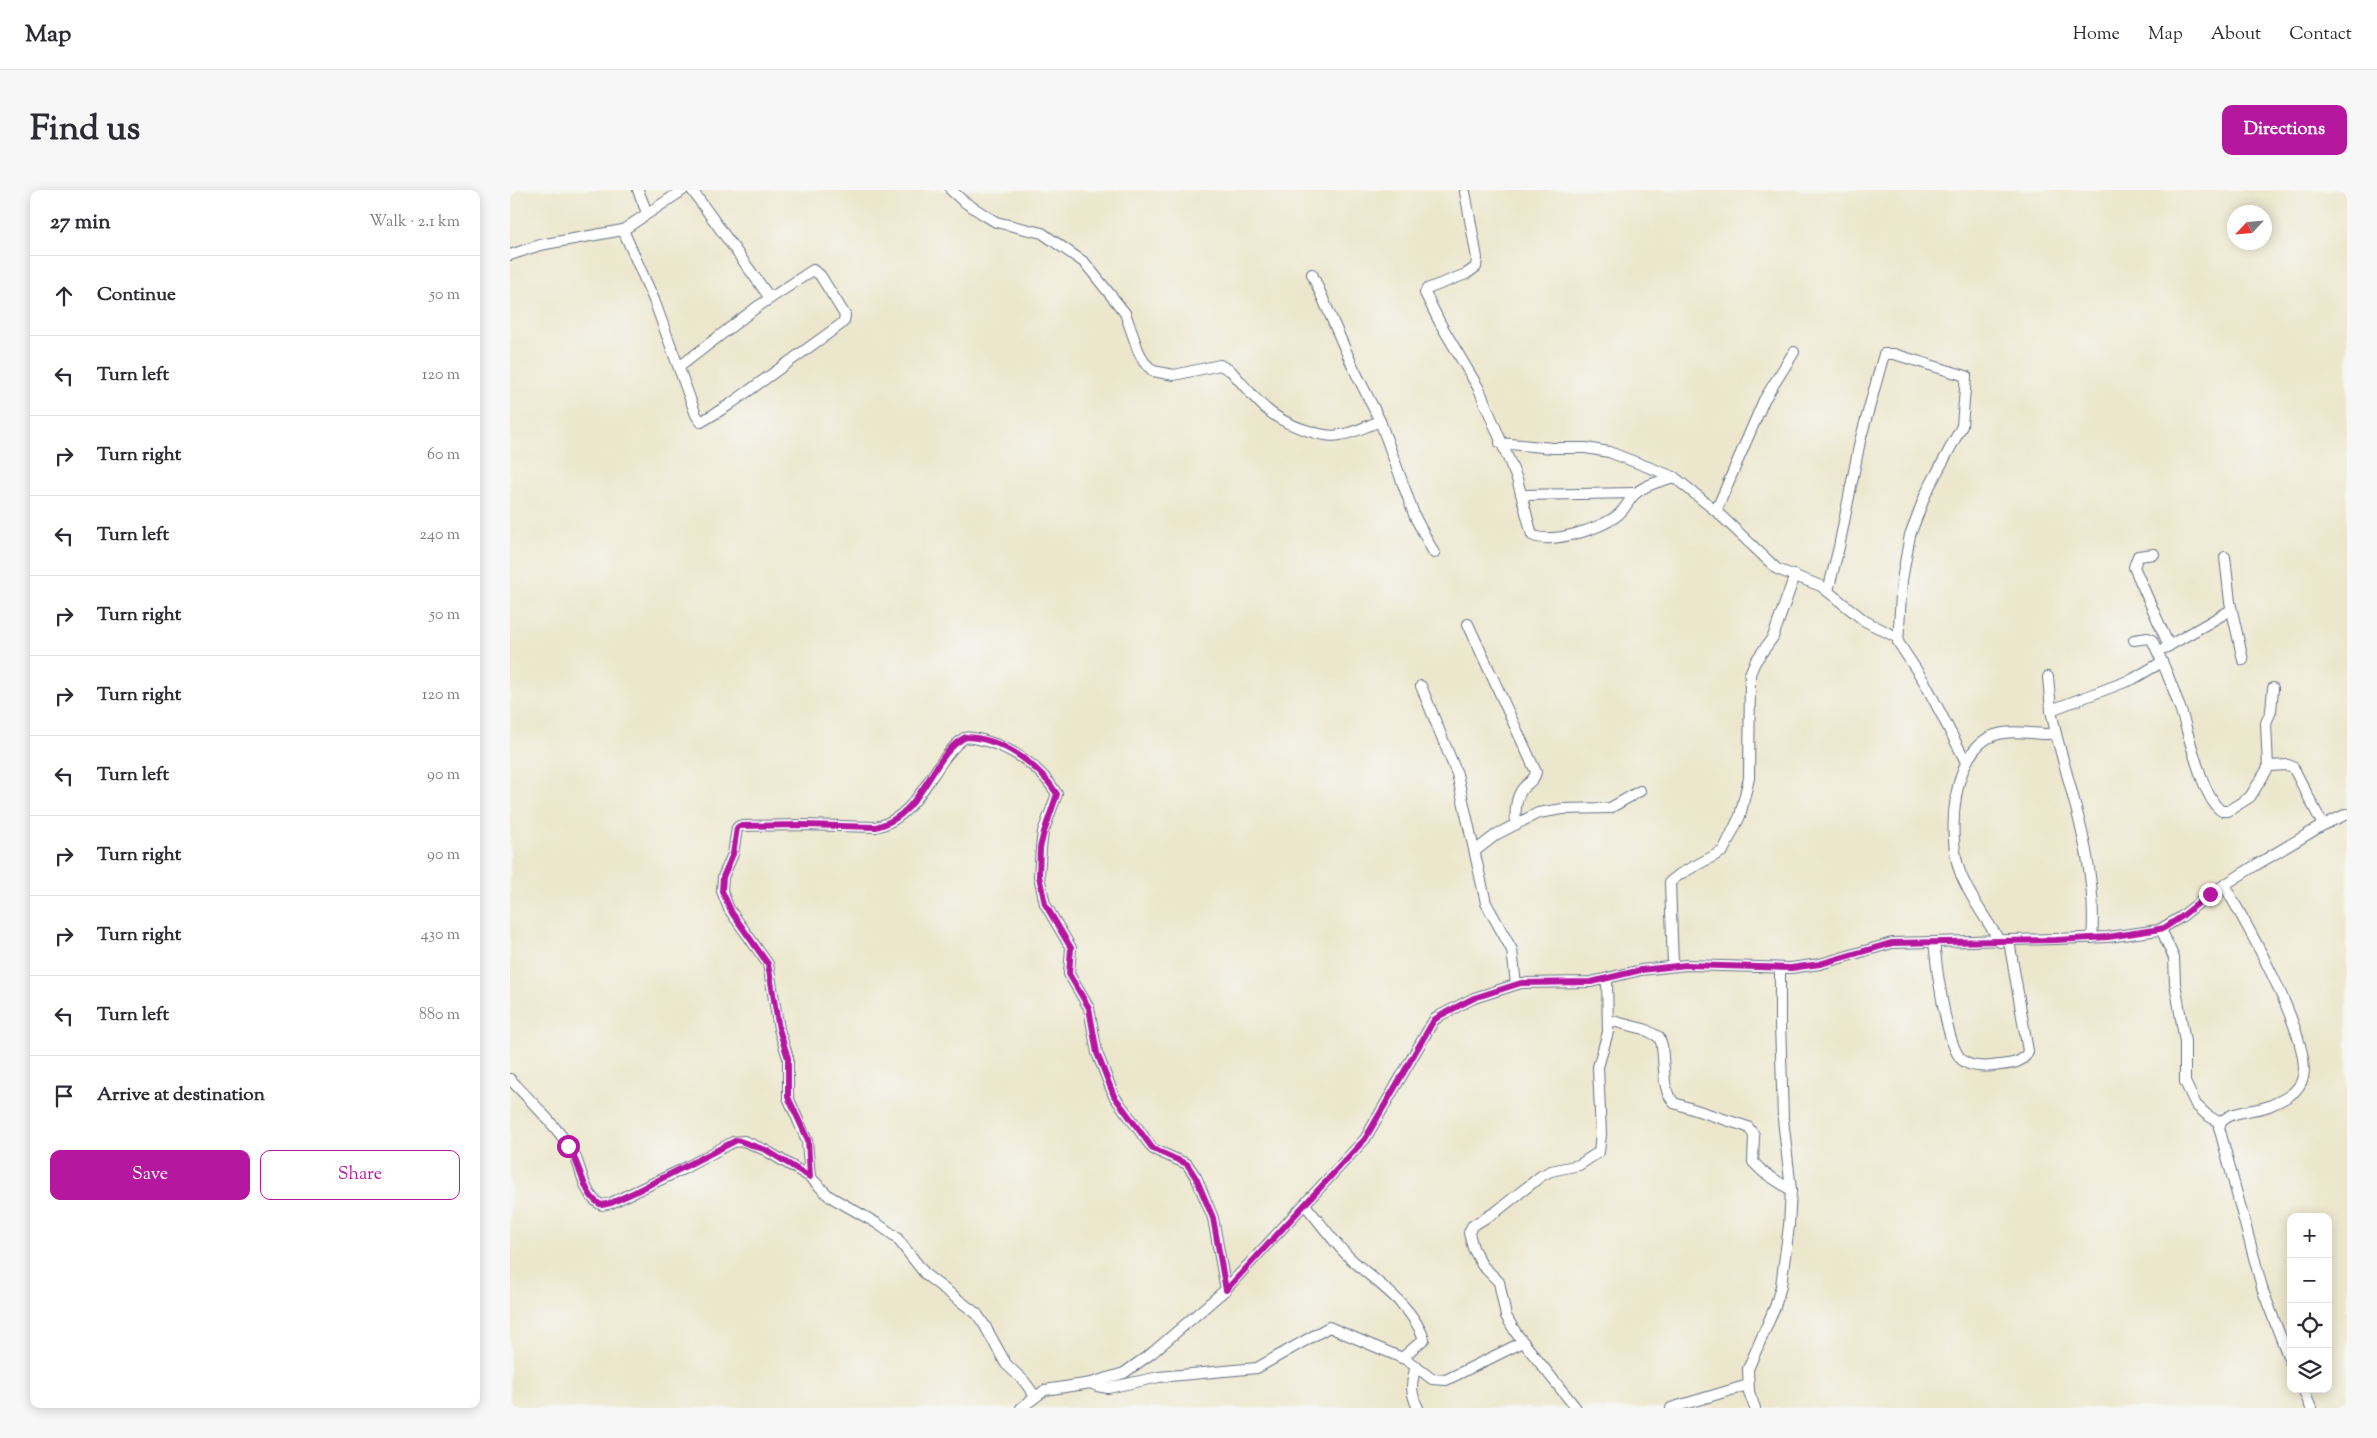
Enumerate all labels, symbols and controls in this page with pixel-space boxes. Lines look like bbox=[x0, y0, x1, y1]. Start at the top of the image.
text: Map bbox=[25, 18, 71, 52]
text: Home bbox=[2073, 22, 2120, 48]
text: Map bbox=[2148, 22, 2183, 48]
text: About bbox=[2211, 22, 2261, 48]
text: Contact bbox=[2289, 22, 2352, 48]
text: Find us bbox=[30, 105, 140, 156]
button: Directions bbox=[2222, 105, 2347, 155]
north arrow bbox=[2227, 205, 2272, 250]
text: 27 min bbox=[50, 208, 111, 238]
text: Walk · 2.1 km bbox=[369, 211, 460, 234]
icon: ahead bbox=[50, 282, 78, 310]
text: Continue bbox=[97, 282, 176, 309]
text: 50 m bbox=[429, 284, 460, 307]
icon: left bbox=[50, 362, 78, 390]
text: Turn left bbox=[97, 362, 169, 389]
text: 120 m bbox=[422, 364, 460, 387]
icon: right bbox=[50, 442, 78, 470]
text: Turn right bbox=[97, 442, 181, 469]
text: 60 m bbox=[427, 444, 460, 467]
icon: left bbox=[50, 522, 78, 550]
text: Turn left bbox=[97, 522, 169, 549]
text: 240 m bbox=[419, 524, 460, 547]
icon: right bbox=[50, 602, 78, 630]
text: Turn right bbox=[97, 602, 181, 629]
text: 50 m bbox=[429, 604, 460, 627]
icon: right bbox=[50, 682, 78, 710]
text: Turn right bbox=[97, 682, 181, 709]
text: 120 m bbox=[422, 684, 460, 707]
icon: left bbox=[50, 762, 78, 790]
text: Turn left bbox=[97, 762, 169, 789]
text: 90 m bbox=[427, 764, 460, 787]
icon: right bbox=[50, 842, 78, 870]
text: Turn right bbox=[97, 842, 181, 869]
text: 90 m bbox=[427, 844, 460, 867]
route end bbox=[2199, 883, 2222, 906]
icon: right bbox=[50, 922, 78, 950]
text: Turn right bbox=[97, 922, 181, 949]
text: 430 m bbox=[421, 924, 460, 947]
icon: left bbox=[50, 1002, 78, 1030]
text: Turn left bbox=[97, 1002, 169, 1029]
text: 880 m bbox=[419, 1004, 460, 1027]
icon: arrive bbox=[50, 1082, 78, 1110]
text: Arrive at destination bbox=[97, 1082, 265, 1109]
route start bbox=[557, 1135, 580, 1158]
button: Save bbox=[50, 1150, 250, 1200]
button: Share bbox=[260, 1150, 460, 1200]
map controls bbox=[2287, 1213, 2332, 1393]
button: + bbox=[2287, 1213, 2332, 1258]
button: − bbox=[2287, 1258, 2332, 1303]
button: locate bbox=[2287, 1303, 2332, 1348]
button: layers bbox=[2287, 1348, 2332, 1393]

